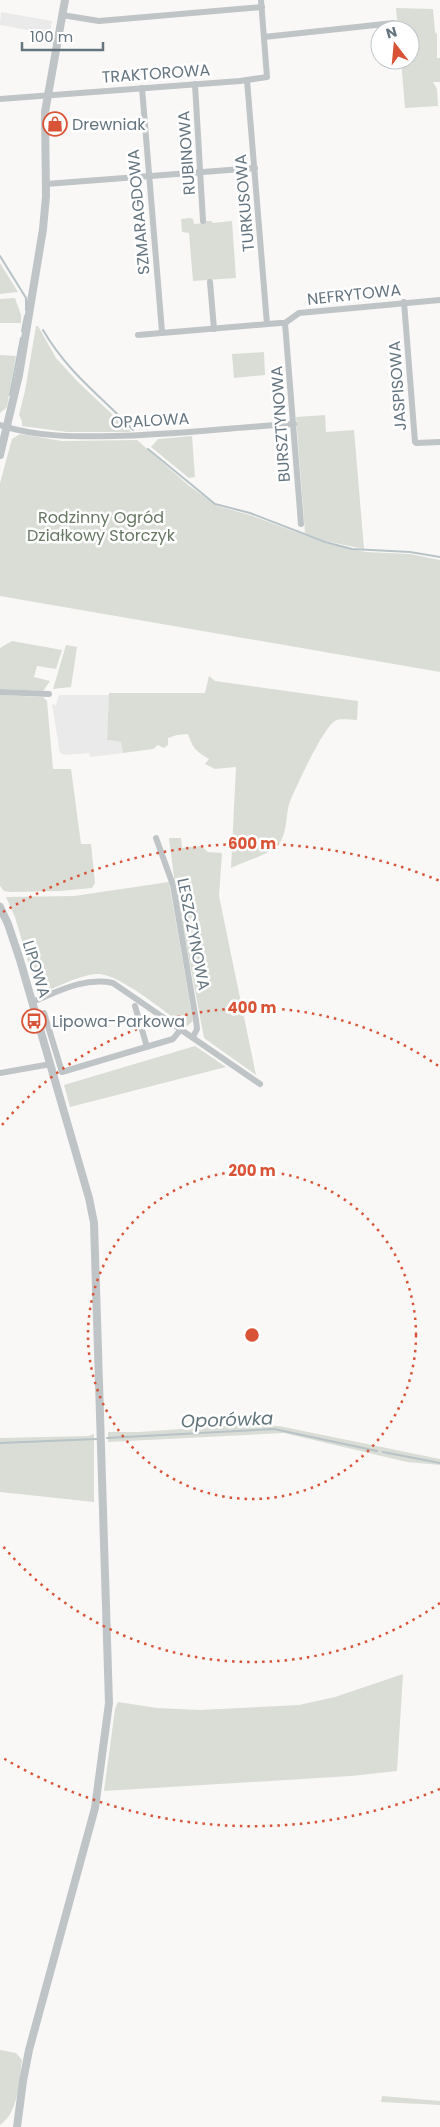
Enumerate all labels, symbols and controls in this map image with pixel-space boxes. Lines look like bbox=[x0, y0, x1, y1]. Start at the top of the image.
scale bar bbox=[22, 20, 104, 52]
north arrow bbox=[370, 20, 420, 70]
text: N bbox=[384, 21, 399, 44]
text: 100 m bbox=[30, 26, 73, 47]
street label: TRAKTOROWA bbox=[101, 58, 211, 89]
street label: RUBINOWA bbox=[172, 110, 201, 196]
shop icon: Drewniak bbox=[42, 111, 68, 137]
place label: Drewniak bbox=[72, 113, 146, 136]
street label: SZMARAGDOWA bbox=[122, 148, 155, 276]
street label: TURKUSOWA bbox=[229, 153, 260, 253]
street label: NEFRYTOWA bbox=[306, 278, 402, 311]
street label: JASPISOWA bbox=[383, 340, 412, 432]
street label: BURSZTYNOWA bbox=[265, 365, 296, 483]
street label: OPALOWA bbox=[110, 407, 190, 434]
park label: Rodzinny Ogród Działkowy Storczyk bbox=[27, 506, 176, 547]
text: 600 m bbox=[228, 833, 276, 854]
street label: LESZCZYNOWA bbox=[171, 876, 216, 992]
street label: LIPOWA bbox=[17, 938, 56, 1001]
text: 400 m bbox=[228, 997, 277, 1018]
bus stop icon: Lipowa-Parkowa bbox=[21, 1008, 47, 1034]
place label: Lipowa-Parkowa bbox=[52, 1010, 185, 1033]
text: 200 m bbox=[228, 1160, 276, 1181]
centre of rings bbox=[243, 1326, 261, 1344]
water label: Oporówka bbox=[180, 1405, 274, 1434]

